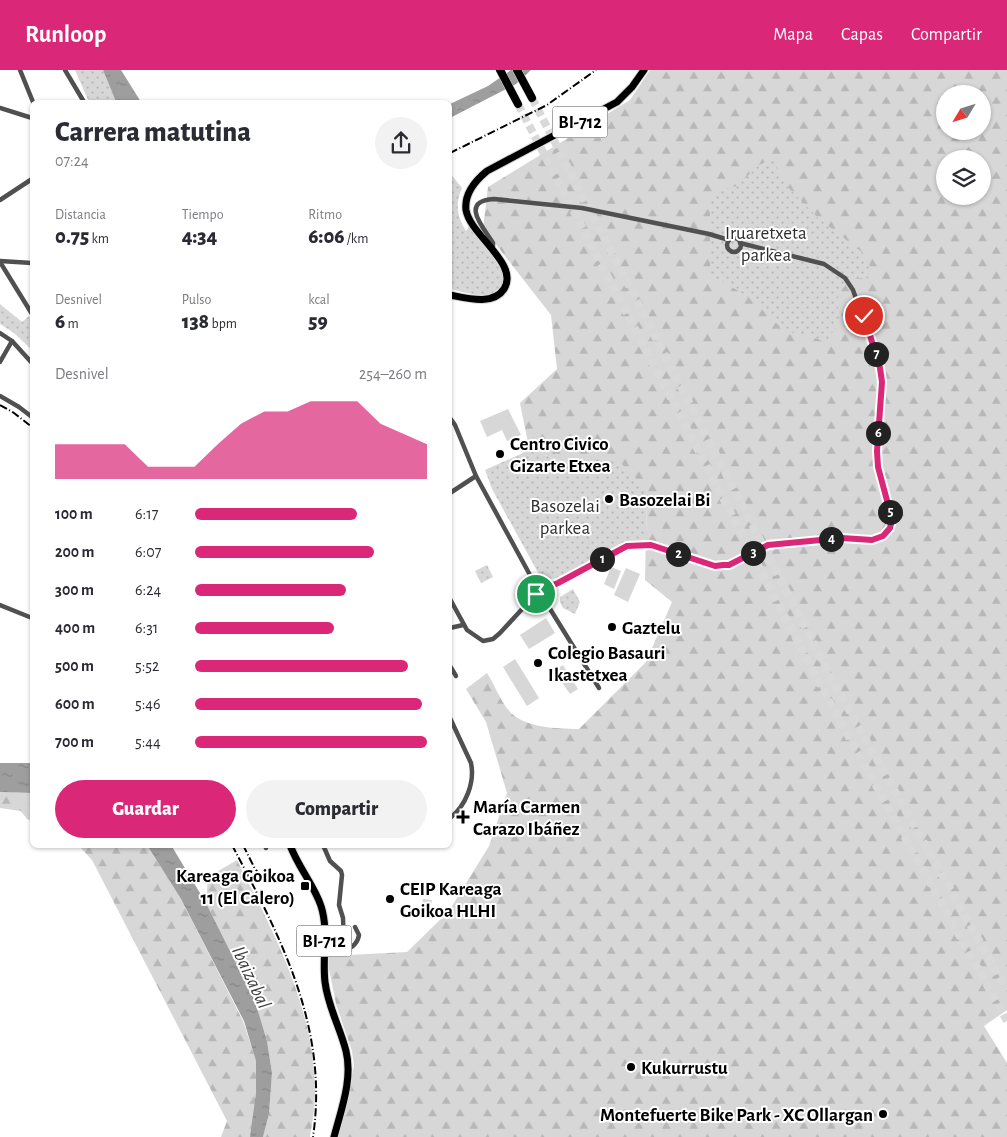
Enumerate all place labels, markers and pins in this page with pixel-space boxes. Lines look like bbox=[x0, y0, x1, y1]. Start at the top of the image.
pin bbox=[843, 295, 885, 337]
pin: 7 bbox=[864, 342, 888, 366]
pin: 6 bbox=[866, 420, 890, 446]
place label: Centro Civico Gizarte Etxea bbox=[510, 435, 611, 476]
marker: Centro Civico Gizarte Etxea bbox=[494, 448, 506, 460]
place label: Basozelai Bi bbox=[619, 491, 710, 510]
marker: Basozelai Bi bbox=[603, 493, 615, 505]
pin: 5 bbox=[878, 500, 902, 524]
pin: 4 bbox=[818, 526, 844, 552]
pin: 3 bbox=[740, 540, 766, 566]
pin: 2 bbox=[666, 542, 690, 566]
pin: 1 bbox=[590, 546, 614, 572]
pin bbox=[515, 573, 557, 615]
place label: Gaztelu bbox=[622, 619, 681, 638]
marker: Gaztelu bbox=[606, 621, 618, 633]
place label: Colegio Basauri Ikastetxea bbox=[548, 644, 665, 685]
marker: Colegio Basauri Ikastetxea bbox=[532, 657, 544, 669]
place label: María Carmen Carazo Ibáñez bbox=[473, 798, 580, 839]
marker: María Carmen Carazo Ibáñez bbox=[457, 811, 469, 823]
place label: Kareaga Goikoa 11 (El Calero) bbox=[176, 867, 295, 908]
marker: Kareaga Goikoa 11 (El Calero) bbox=[299, 880, 311, 892]
place label: CEIP Kareaga Goikoa HLHI bbox=[400, 880, 502, 921]
marker: CEIP Kareaga Goikoa HLHI bbox=[384, 893, 396, 905]
place label: Kukurrustu bbox=[641, 1059, 728, 1078]
marker: Kukurrustu bbox=[625, 1061, 637, 1073]
place label: Montefuerte Bike Park - XC Ollargan bbox=[600, 1106, 873, 1125]
marker: Montefuerte Bike Park - XC Ollargan bbox=[877, 1108, 889, 1120]

